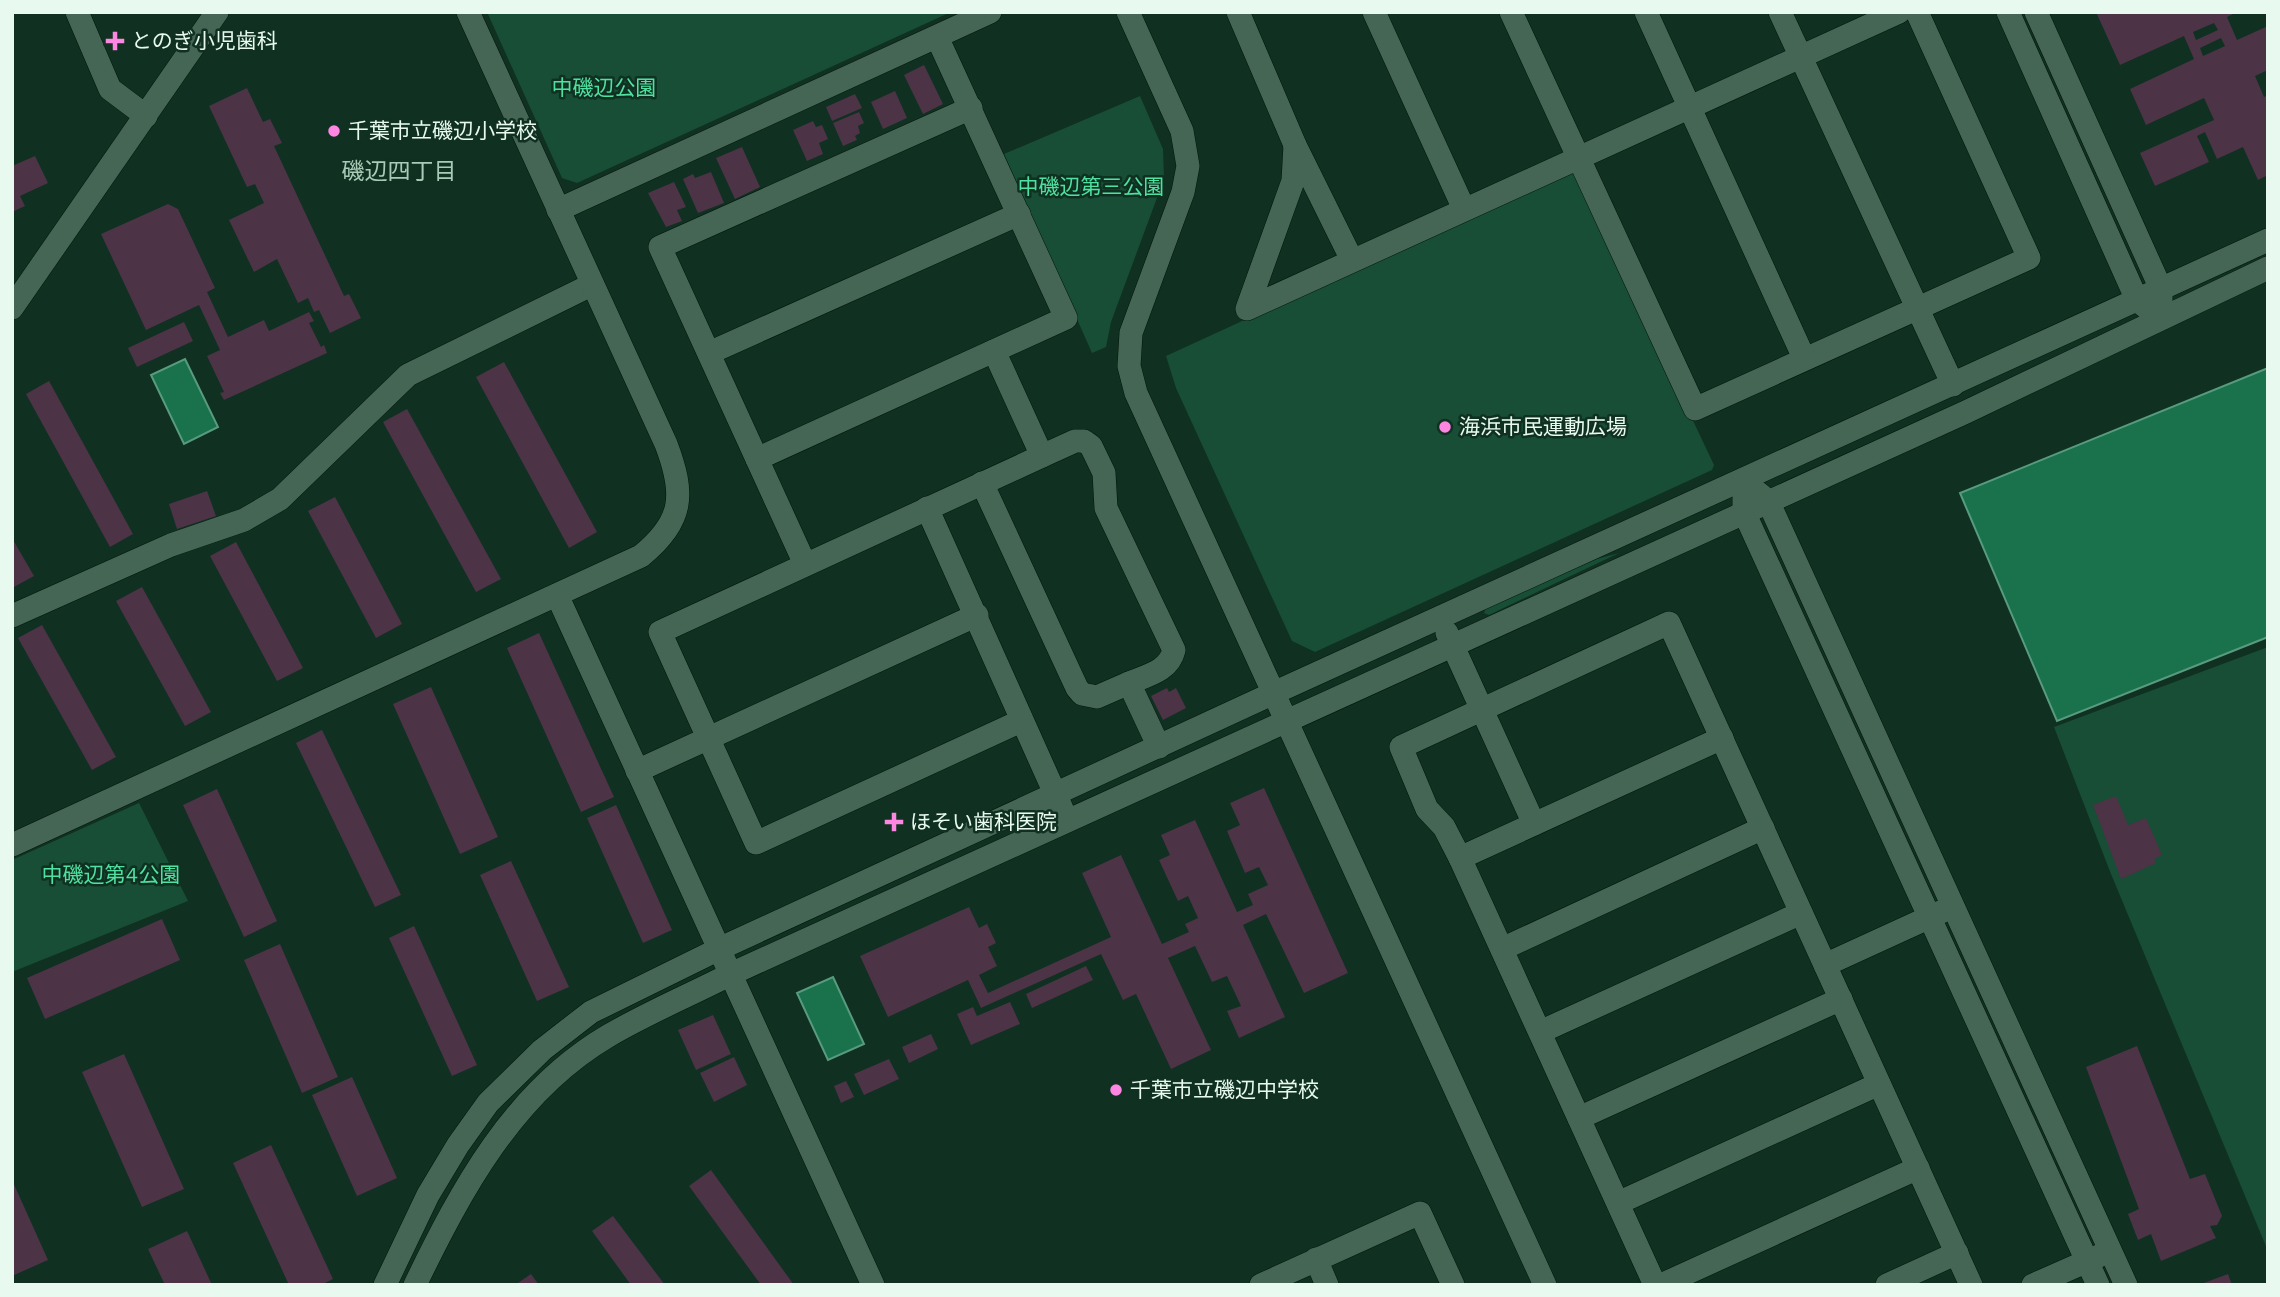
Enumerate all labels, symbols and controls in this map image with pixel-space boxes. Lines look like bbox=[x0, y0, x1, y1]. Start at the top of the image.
place label: とのぎ小児歯科 bbox=[131, 28, 278, 53]
marker: とのぎ小児歯科 bbox=[105, 31, 125, 51]
park label: 中磯辺公園 bbox=[552, 75, 657, 100]
place label: 千葉市立磯辺小学校 bbox=[348, 118, 537, 143]
marker: 千葉市立磯辺小学校 bbox=[326, 123, 342, 139]
district label: 磯辺四丁目 bbox=[342, 158, 457, 185]
park label: 中磯辺第三公園 bbox=[1018, 174, 1165, 199]
place label: 海浜市民運動広場 bbox=[1459, 414, 1627, 439]
marker: 海浜市民運動広場 bbox=[1437, 419, 1453, 435]
place label: ほそい歯科医院 bbox=[910, 809, 1057, 834]
marker: ほそい歯科医院 bbox=[884, 812, 904, 832]
park label: 中磯辺第4公園 bbox=[42, 862, 180, 887]
place label: 千葉市立磯辺中学校 bbox=[1130, 1077, 1319, 1102]
marker: 千葉市立磯辺中学校 bbox=[1108, 1082, 1124, 1098]

